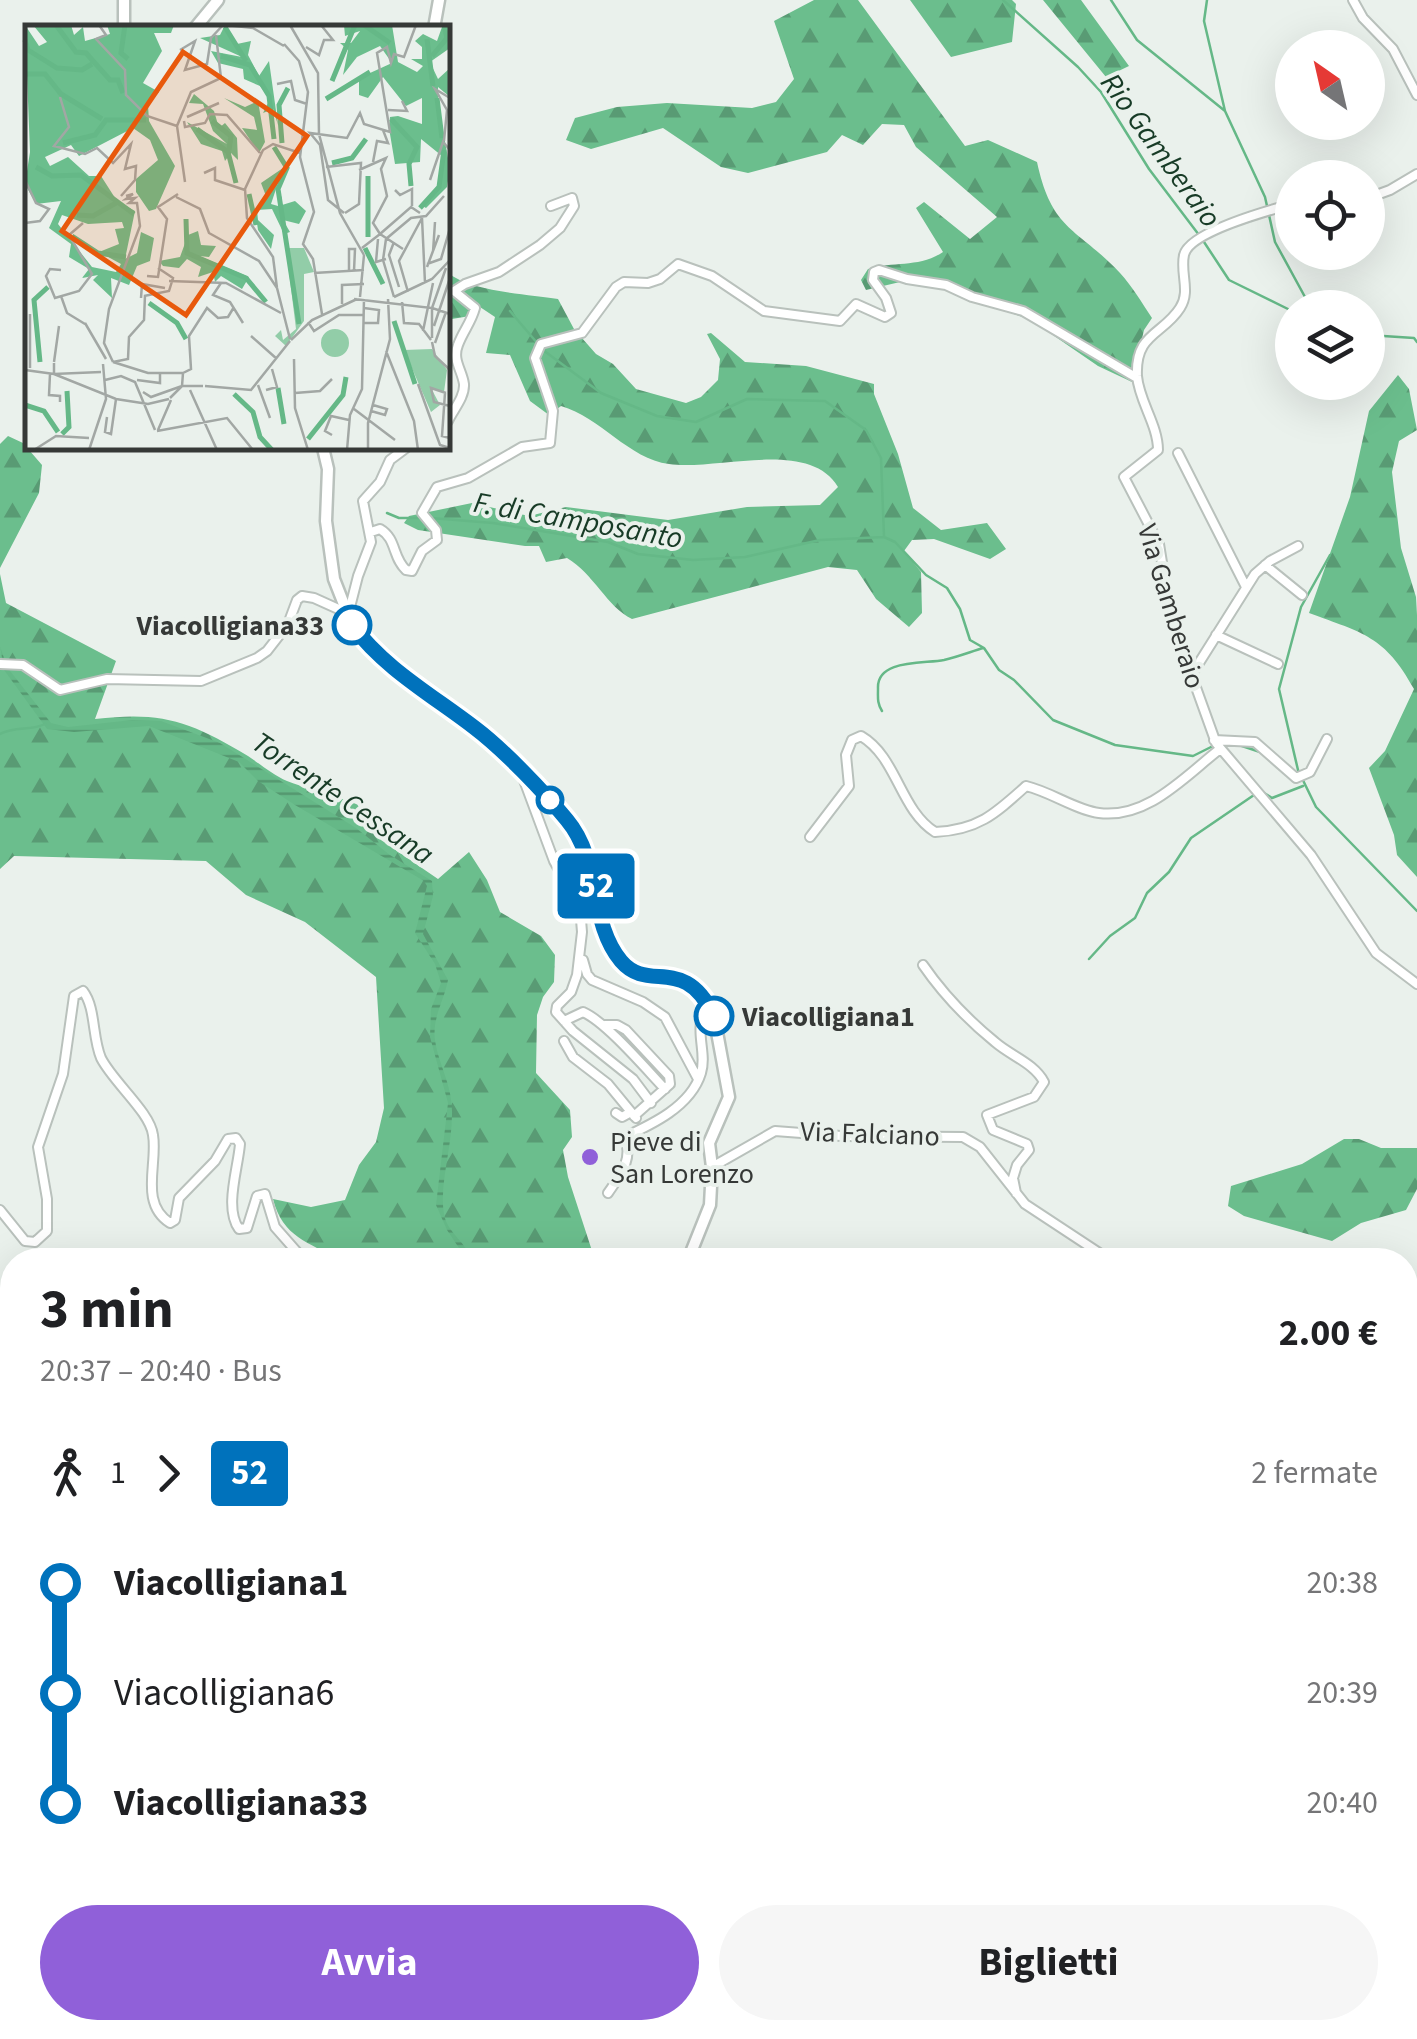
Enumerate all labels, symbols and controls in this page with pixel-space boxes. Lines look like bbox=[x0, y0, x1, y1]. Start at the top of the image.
inset map bbox=[25, 25, 450, 450]
north arrow bbox=[1275, 30, 1385, 140]
map controls bbox=[1275, 30, 1385, 400]
water label: Rio Gamberaio bbox=[1090, 64, 1231, 237]
button: locate bbox=[1275, 160, 1385, 270]
button: layers bbox=[1275, 290, 1385, 400]
water label: F. di Camposanto bbox=[470, 481, 686, 560]
street label: Via Gamberaio bbox=[1127, 519, 1215, 694]
place label: Viacolligiana33 bbox=[136, 606, 324, 646]
marker: Viacolligiana33 bbox=[333, 606, 371, 644]
water label: Torrente Cessana bbox=[243, 721, 442, 875]
unlabelled marker bbox=[537, 787, 563, 813]
line badge: 52 bbox=[551, 854, 641, 918]
text: 52 bbox=[578, 861, 614, 911]
marker: Viacolligiana1 bbox=[695, 997, 733, 1035]
place label: Viacolligiana1 bbox=[741, 997, 915, 1037]
street label: Via Falciano bbox=[800, 1112, 940, 1156]
place label: Pieve di San Lorenzo bbox=[610, 1122, 754, 1194]
marker: Pieve di San Lorenzo bbox=[579, 1146, 601, 1168]
text: 3 min bbox=[40, 1271, 174, 1349]
text: 2.00 € bbox=[1279, 1306, 1378, 1360]
text: 20:37 – 20:40 · Bus bbox=[40, 1348, 282, 1394]
icon: walk bbox=[40, 1446, 95, 1501]
icon: forward bbox=[141, 1446, 196, 1501]
text: 52 bbox=[231, 1448, 268, 1498]
text: 1 bbox=[110, 1450, 126, 1496]
text: 2 fermate bbox=[1251, 1450, 1378, 1496]
text: Viacolligiana1 bbox=[114, 1556, 348, 1610]
text: 20:38 bbox=[1306, 1560, 1378, 1606]
text: Viacolligiana6 bbox=[114, 1666, 334, 1720]
text: 20:39 bbox=[1306, 1670, 1378, 1716]
text: Viacolligiana33 bbox=[114, 1776, 368, 1830]
text: 20:40 bbox=[1306, 1780, 1378, 1826]
button: Avvia bbox=[40, 1905, 699, 2020]
button: Biglietti bbox=[719, 1905, 1378, 2020]

